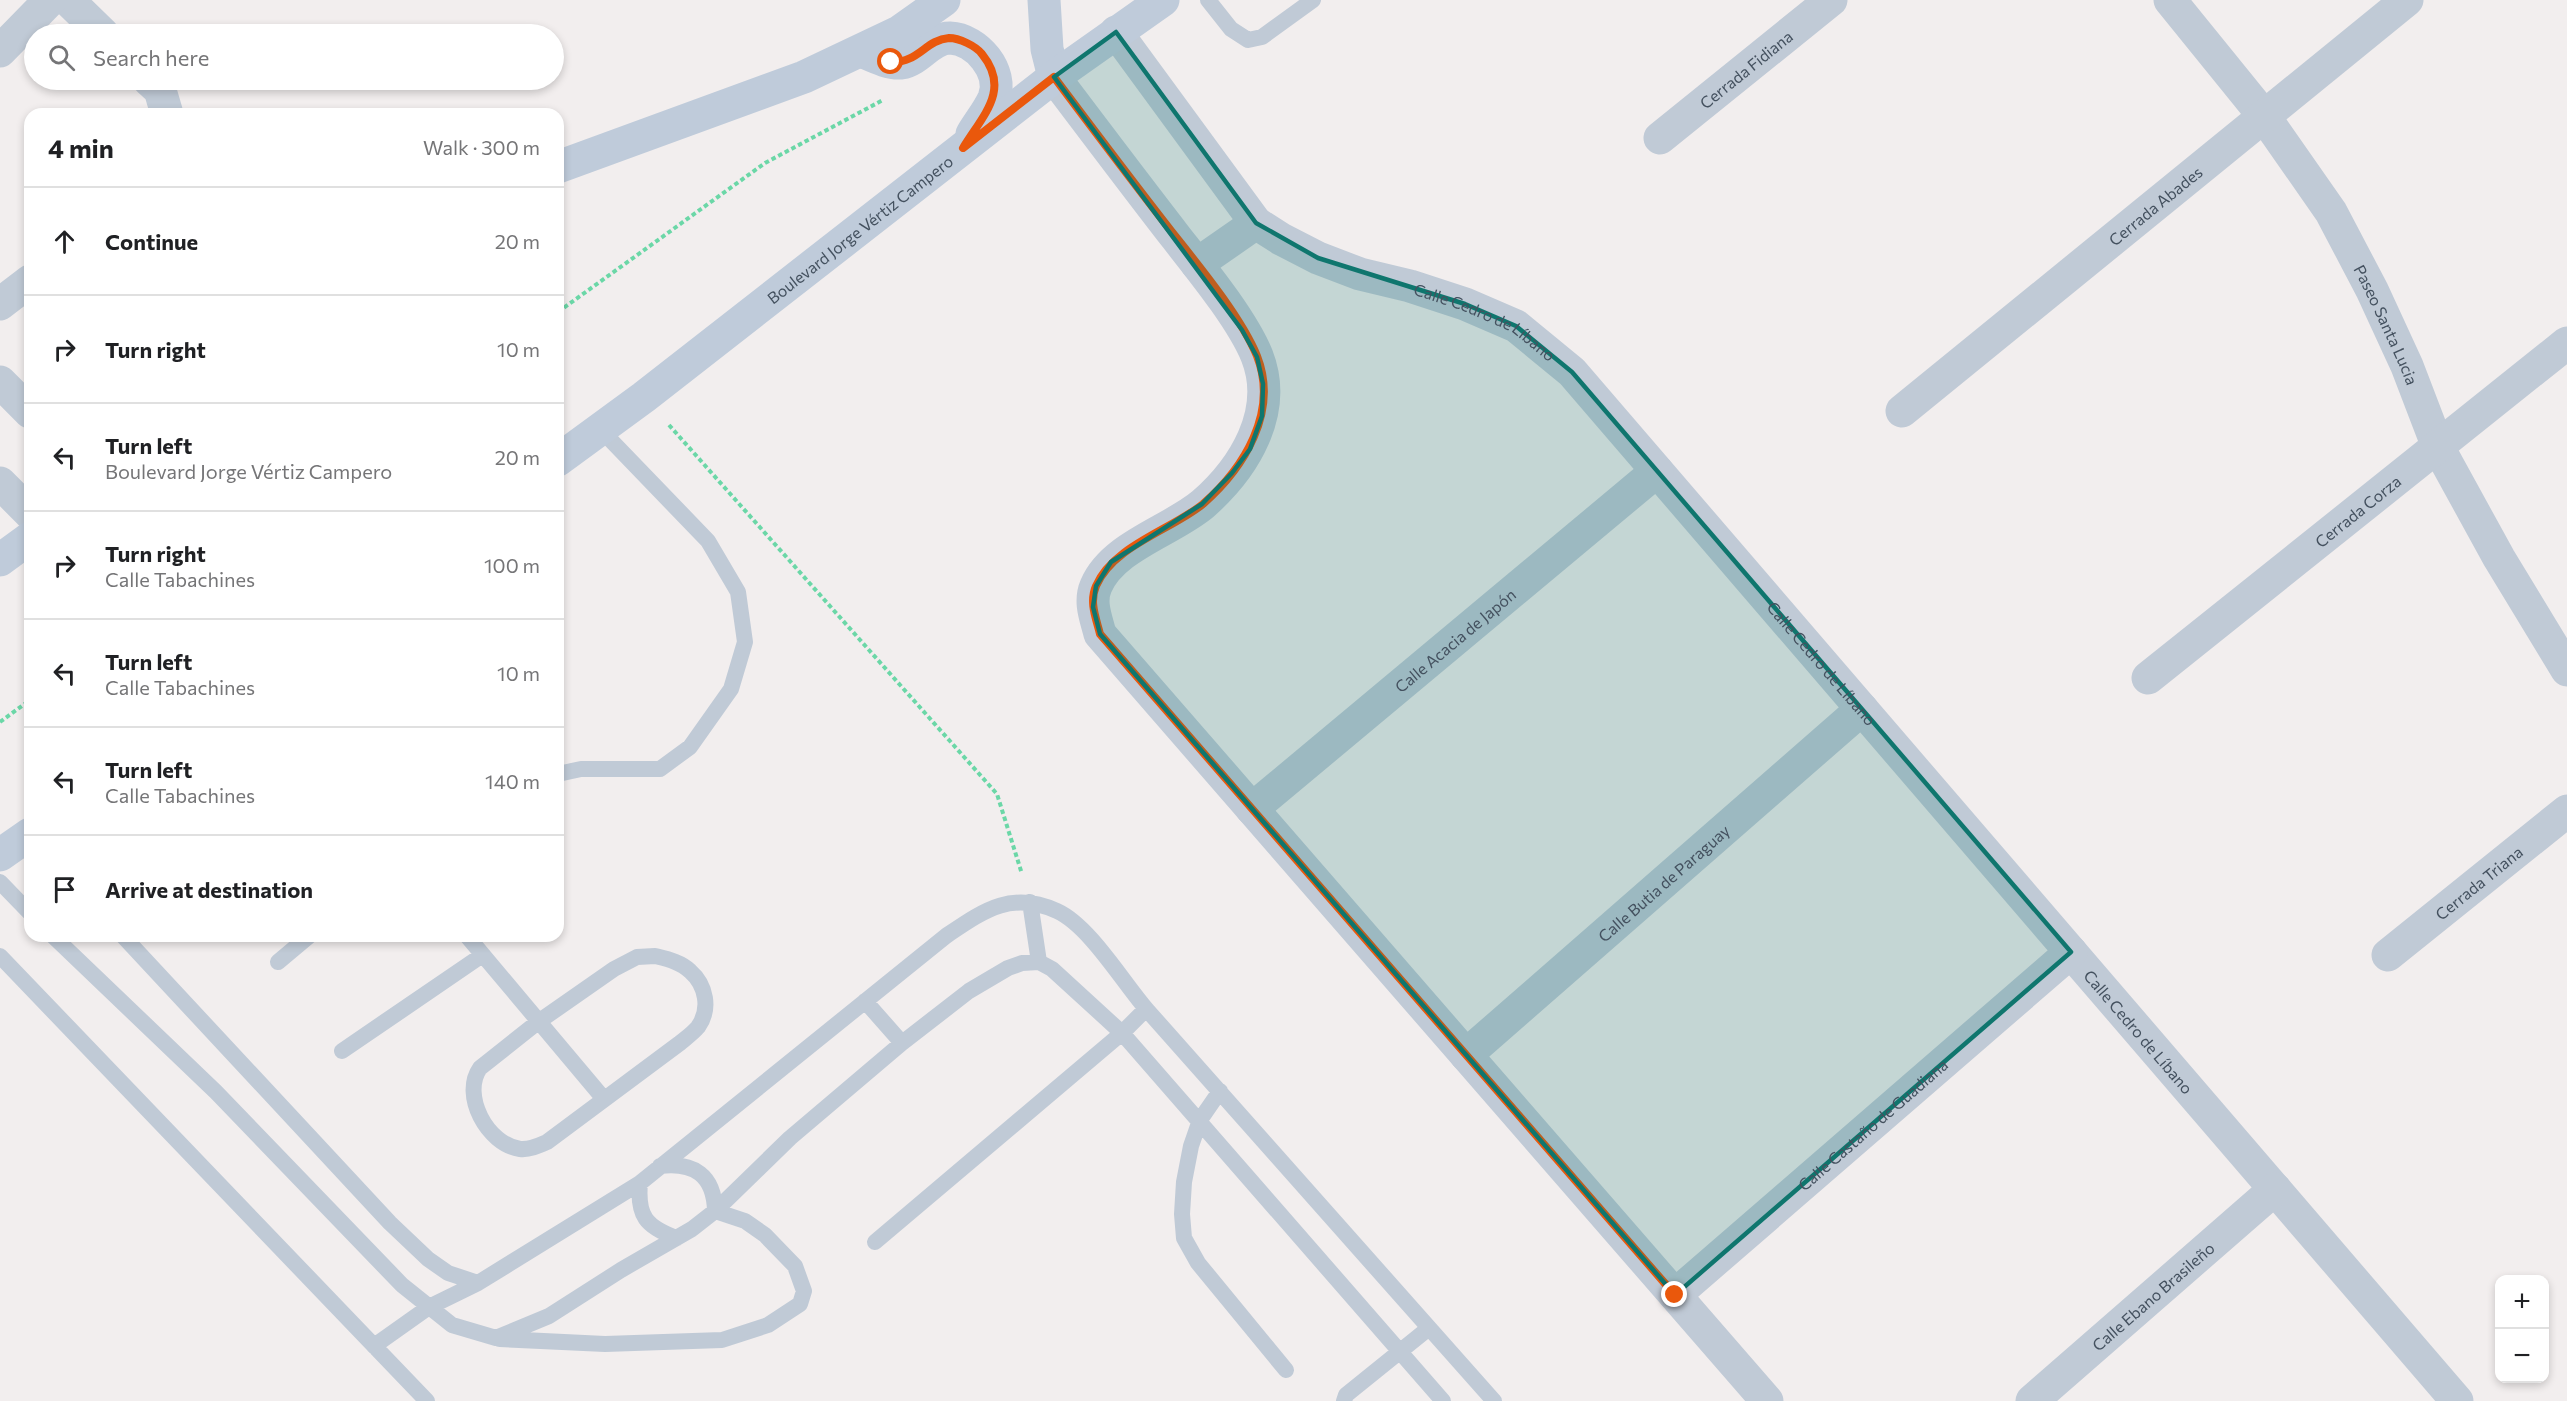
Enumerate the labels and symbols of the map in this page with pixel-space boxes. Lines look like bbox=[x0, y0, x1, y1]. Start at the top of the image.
street label: Cerrada Fidiana bbox=[1695, 26, 1796, 112]
route start bbox=[877, 48, 903, 74]
street label: Boulevard Jorge Vértiz Campero bbox=[763, 151, 956, 307]
street label: Cerrada Abades bbox=[2104, 162, 2205, 249]
street label: Paseo Santa Lucia bbox=[2351, 261, 2423, 387]
street label: Calle Cedro de Líbano bbox=[1412, 279, 1560, 364]
street label: Cerrada Corza bbox=[2311, 471, 2404, 551]
street label: Calle Acacia de Japón bbox=[1390, 584, 1519, 696]
street label: Calle Cedro de Líbano bbox=[1764, 597, 1881, 729]
street label: Calle Butia de Paraguay bbox=[1594, 820, 1733, 945]
street label: Cerrada Triana bbox=[2431, 842, 2526, 923]
street label: Calle Cedro de Líbano bbox=[2081, 966, 2198, 1097]
street label: Calle Castaño de Guadiana bbox=[1794, 1054, 1951, 1194]
street label: Calle Ebano Brasileño bbox=[2088, 1237, 2218, 1354]
route end bbox=[1661, 1281, 1687, 1307]

